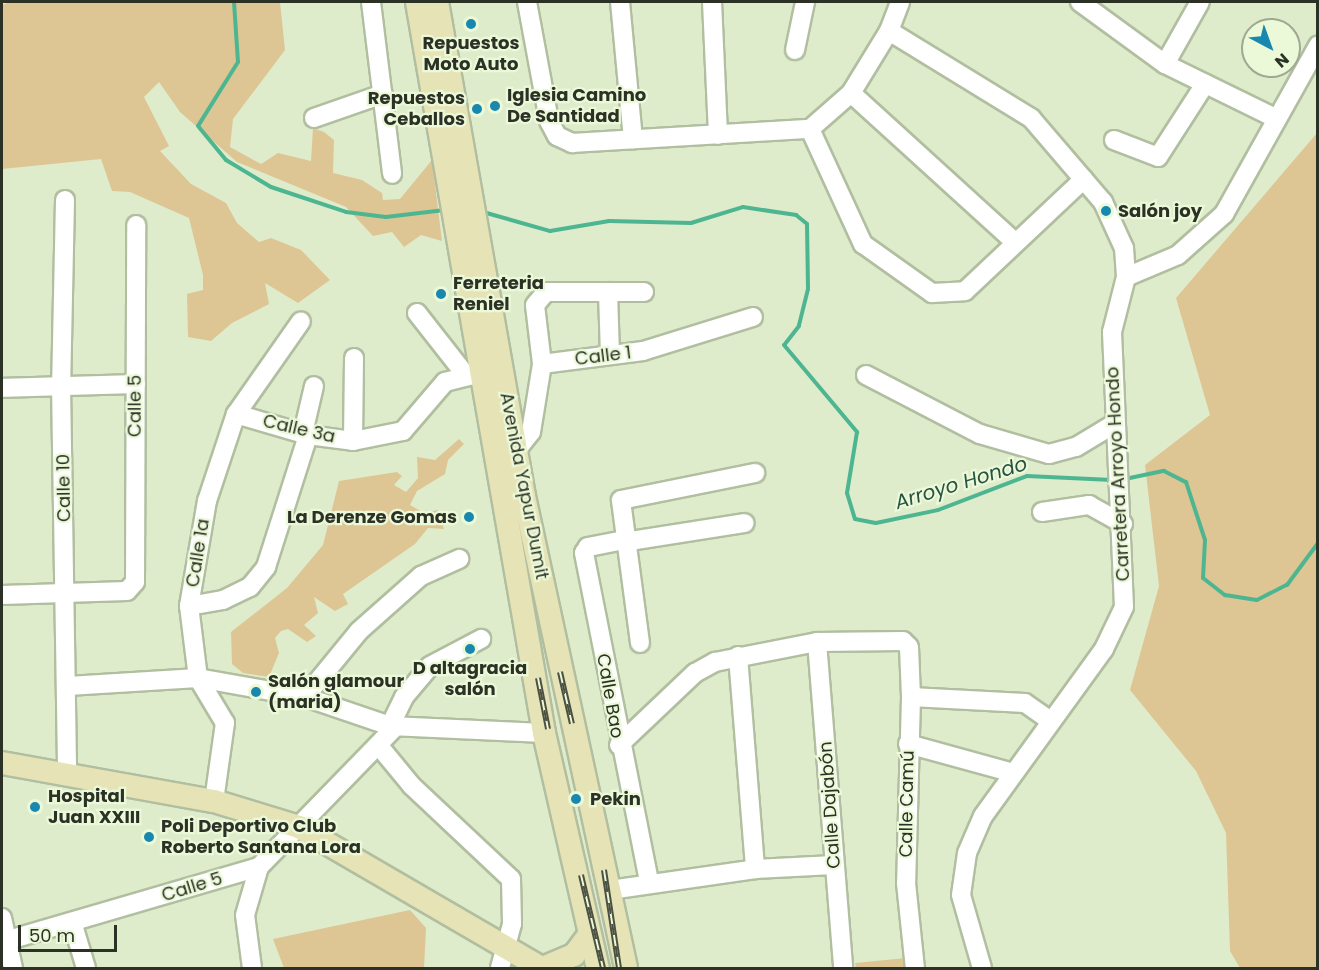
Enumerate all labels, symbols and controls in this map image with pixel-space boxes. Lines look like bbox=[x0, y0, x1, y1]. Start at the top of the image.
marker: Repuestos Moto Auto bbox=[464, 17, 478, 31]
north arrow bbox=[1241, 18, 1301, 78]
place label: Repuestos Moto Auto bbox=[422, 33, 520, 76]
text: N bbox=[1270, 48, 1294, 73]
place label: Iglesia Camino De Santidad bbox=[507, 85, 646, 128]
place label: Repuestos Ceballos bbox=[368, 88, 465, 130]
marker: Iglesia Camino De Santidad bbox=[488, 99, 502, 113]
marker: Repuestos Ceballos bbox=[470, 102, 484, 116]
place label: Salón joy bbox=[1118, 200, 1202, 222]
marker: Salón joy bbox=[1099, 204, 1113, 218]
place label: Ferreteria Reniel bbox=[453, 273, 544, 316]
marker: Ferreteria Reniel bbox=[434, 287, 448, 301]
street label: Calle 1 bbox=[574, 342, 632, 370]
street label: Carretera Arroyo Hondo bbox=[1102, 366, 1134, 582]
street label: Calle 5 bbox=[124, 375, 146, 437]
street label: Avenida Yapur Dumit bbox=[495, 391, 553, 581]
street label: Calle 3a bbox=[261, 410, 337, 448]
water label: Arroyo Hondo bbox=[892, 452, 1030, 514]
street label: Calle 10 bbox=[53, 454, 75, 522]
place label: La Derenze Gomas bbox=[287, 506, 457, 528]
marker: La Derenze Gomas bbox=[462, 510, 476, 524]
street label: Calle 1a bbox=[182, 517, 214, 589]
marker: D altagracia salón bbox=[463, 642, 477, 656]
street label: Calle Bao bbox=[592, 652, 628, 740]
place label: D altagracia salón bbox=[413, 658, 527, 700]
place label: Salón glamour (maria) bbox=[268, 671, 404, 714]
marker: Salón glamour (maria) bbox=[249, 685, 263, 699]
street label: Calle Dajabón bbox=[815, 741, 845, 869]
street label: Calle Camú bbox=[895, 750, 919, 858]
place label: Hospital Juan XXIII bbox=[48, 786, 140, 828]
place label: Pekin bbox=[590, 788, 641, 810]
marker: Pekin bbox=[567, 790, 585, 808]
marker: Hospital Juan XXIII bbox=[26, 798, 44, 816]
place label: Poli Deportivo Club Roberto Santana Lora bbox=[161, 816, 361, 858]
marker: Poli Deportivo Club Roberto Santana Lora bbox=[142, 830, 156, 844]
street label: Calle 5 bbox=[159, 868, 225, 906]
scale bar bbox=[21, 913, 120, 951]
text: 50 m bbox=[29, 923, 75, 948]

